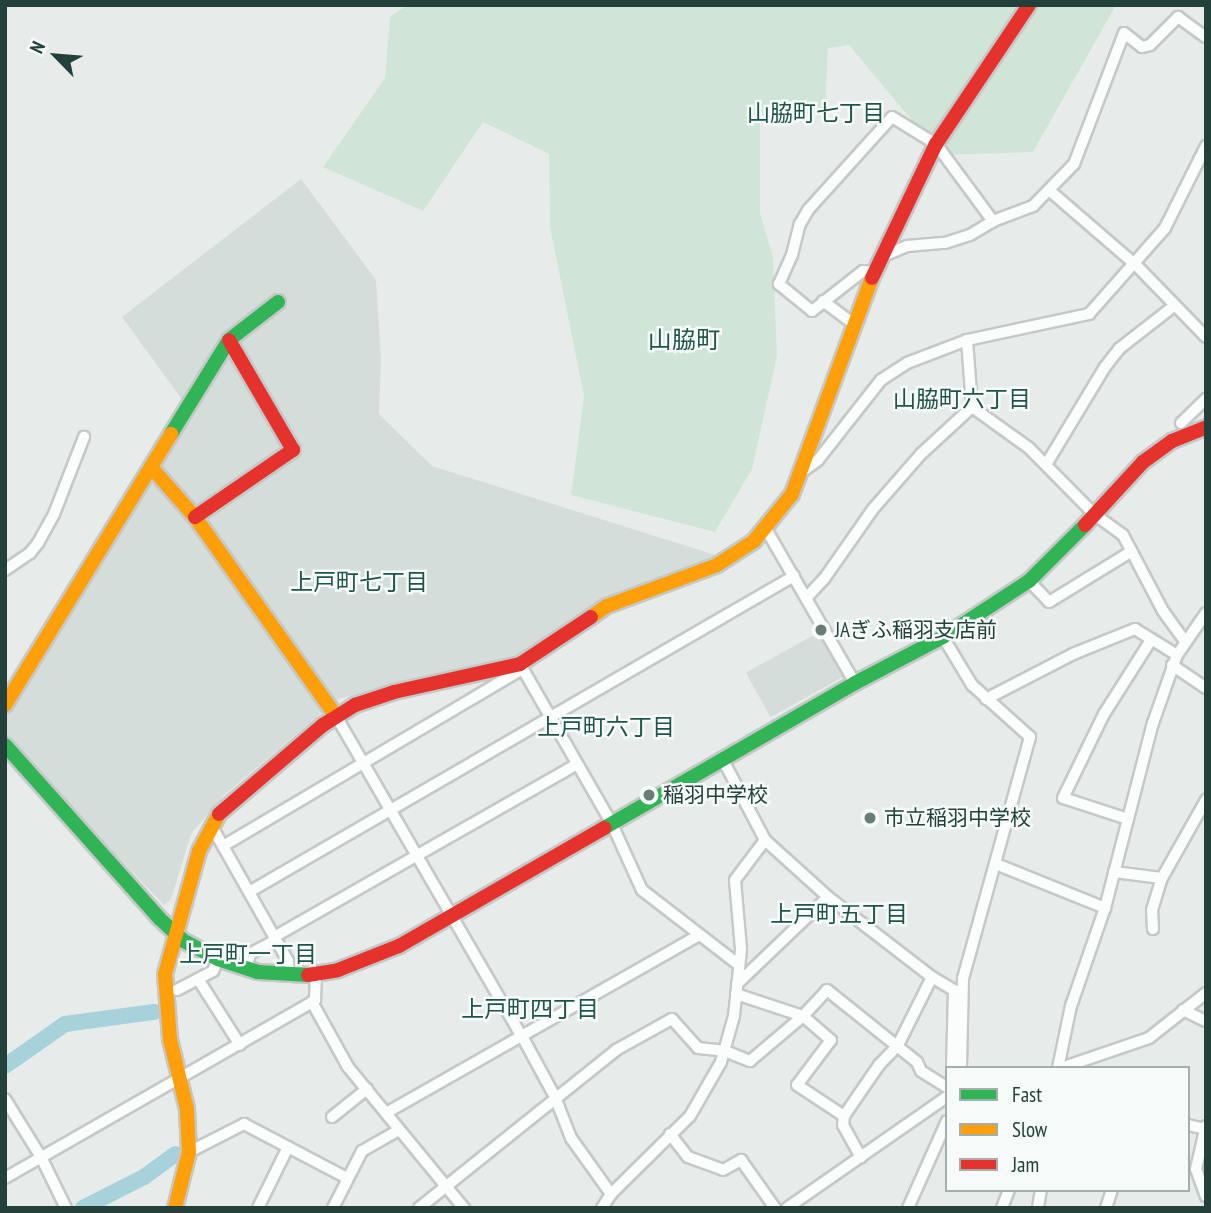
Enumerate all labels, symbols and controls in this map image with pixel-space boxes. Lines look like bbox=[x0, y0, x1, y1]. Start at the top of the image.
north arrow bbox=[21, 21, 91, 91]
text: N bbox=[24, 37, 50, 57]
district label: 山脇町七丁目 bbox=[747, 99, 885, 127]
district label: 山脇町 bbox=[648, 326, 720, 354]
district label: 山脇町六丁目 bbox=[893, 385, 1031, 413]
district label: 上戸町七丁目 bbox=[290, 568, 428, 596]
place label: JAぎふ稲羽支店前 bbox=[835, 617, 997, 643]
marker: JAぎふ稲羽支店前 bbox=[813, 622, 829, 638]
district label: 上戸町六丁目 bbox=[537, 713, 675, 741]
place label: 稲羽中学校 bbox=[663, 782, 768, 808]
marker: 稲羽中学校 bbox=[641, 787, 657, 803]
place label: 市立稲羽中学校 bbox=[884, 805, 1031, 831]
marker: 市立稲羽中学校 bbox=[862, 810, 878, 826]
district label: 上戸町五丁目 bbox=[770, 900, 908, 928]
district label: 上戸町一丁目 bbox=[179, 940, 317, 968]
district label: 上戸町四丁目 bbox=[461, 995, 599, 1023]
legend bbox=[945, 1066, 1190, 1192]
text: Fast bbox=[1012, 1081, 1042, 1108]
text: Slow bbox=[1012, 1116, 1047, 1143]
text: Jam bbox=[1012, 1151, 1039, 1178]

